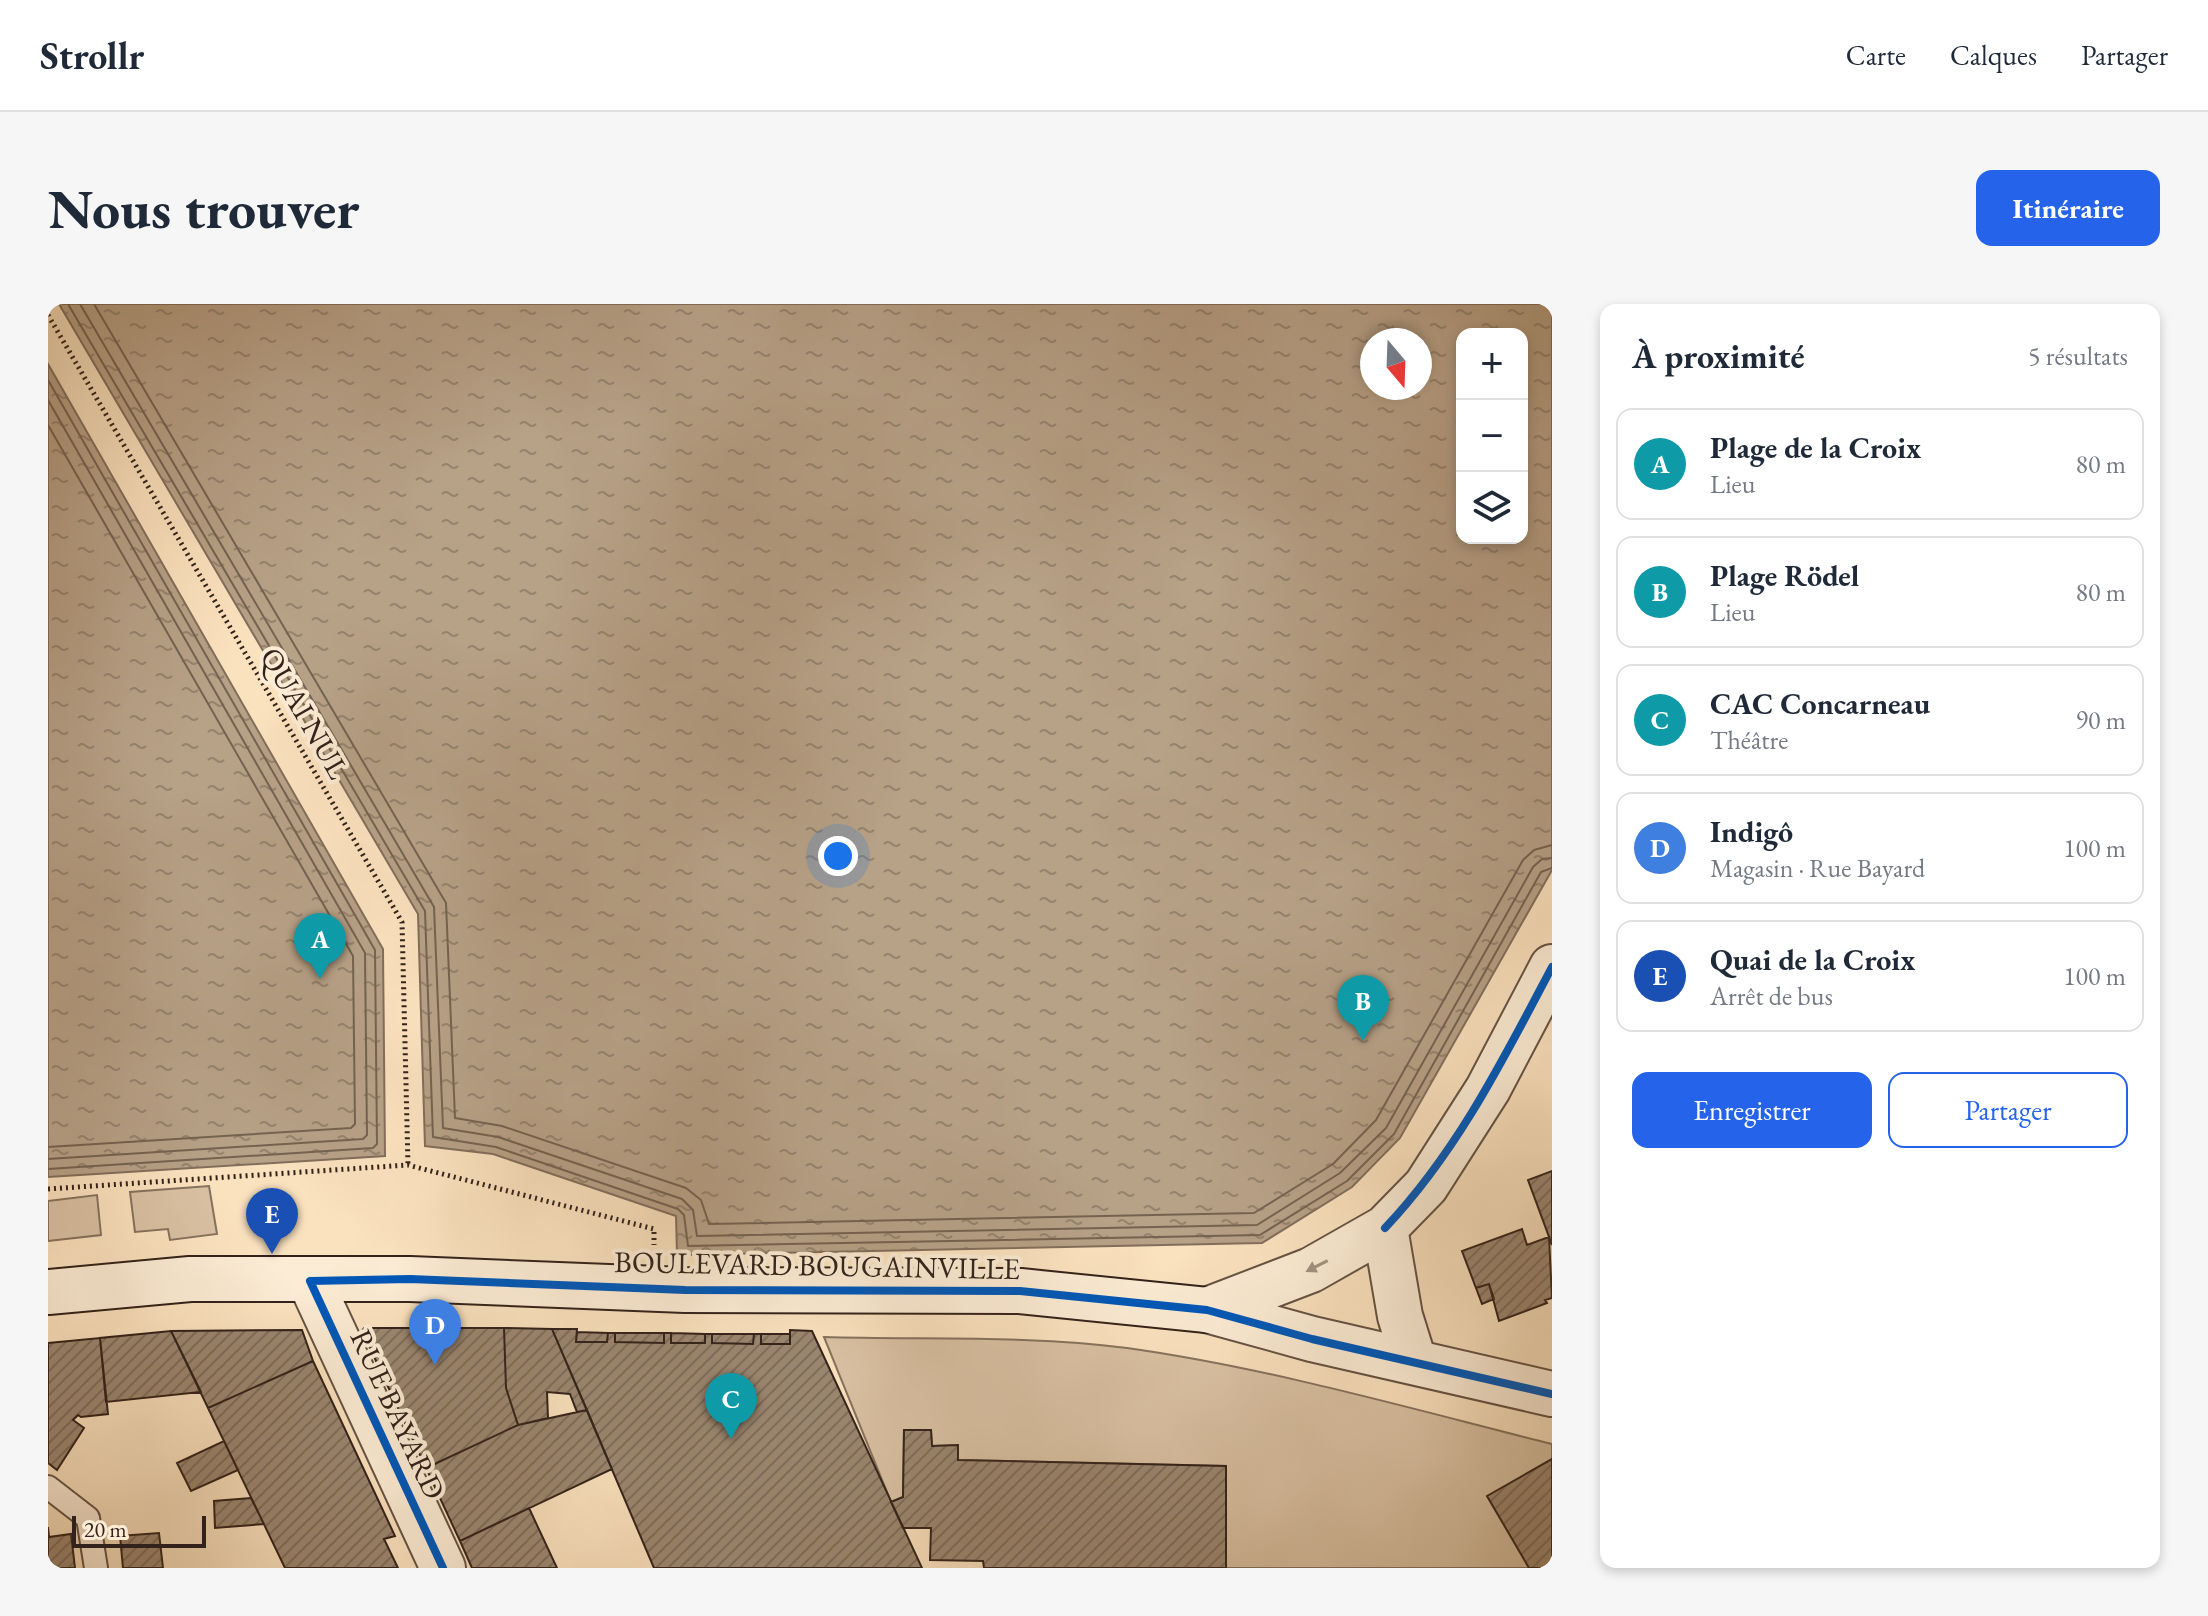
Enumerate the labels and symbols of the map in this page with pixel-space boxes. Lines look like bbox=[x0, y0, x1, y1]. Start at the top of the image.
north arrow bbox=[1360, 328, 1432, 400]
street label: QUAI NUL bbox=[252, 640, 358, 786]
your location bbox=[818, 836, 858, 876]
pin: A bbox=[294, 913, 346, 979]
pin: B bbox=[1337, 975, 1389, 1041]
pin: E bbox=[246, 1188, 298, 1254]
street label: BOULEVARD BOUGAINVILLE bbox=[614, 1242, 1020, 1288]
one-way arrow bbox=[1306, 1258, 1328, 1272]
pin: D bbox=[409, 1299, 461, 1365]
street label: RUE BAYARD bbox=[343, 1323, 453, 1505]
pin: C bbox=[705, 1373, 757, 1439]
scale bar bbox=[72, 1512, 206, 1548]

